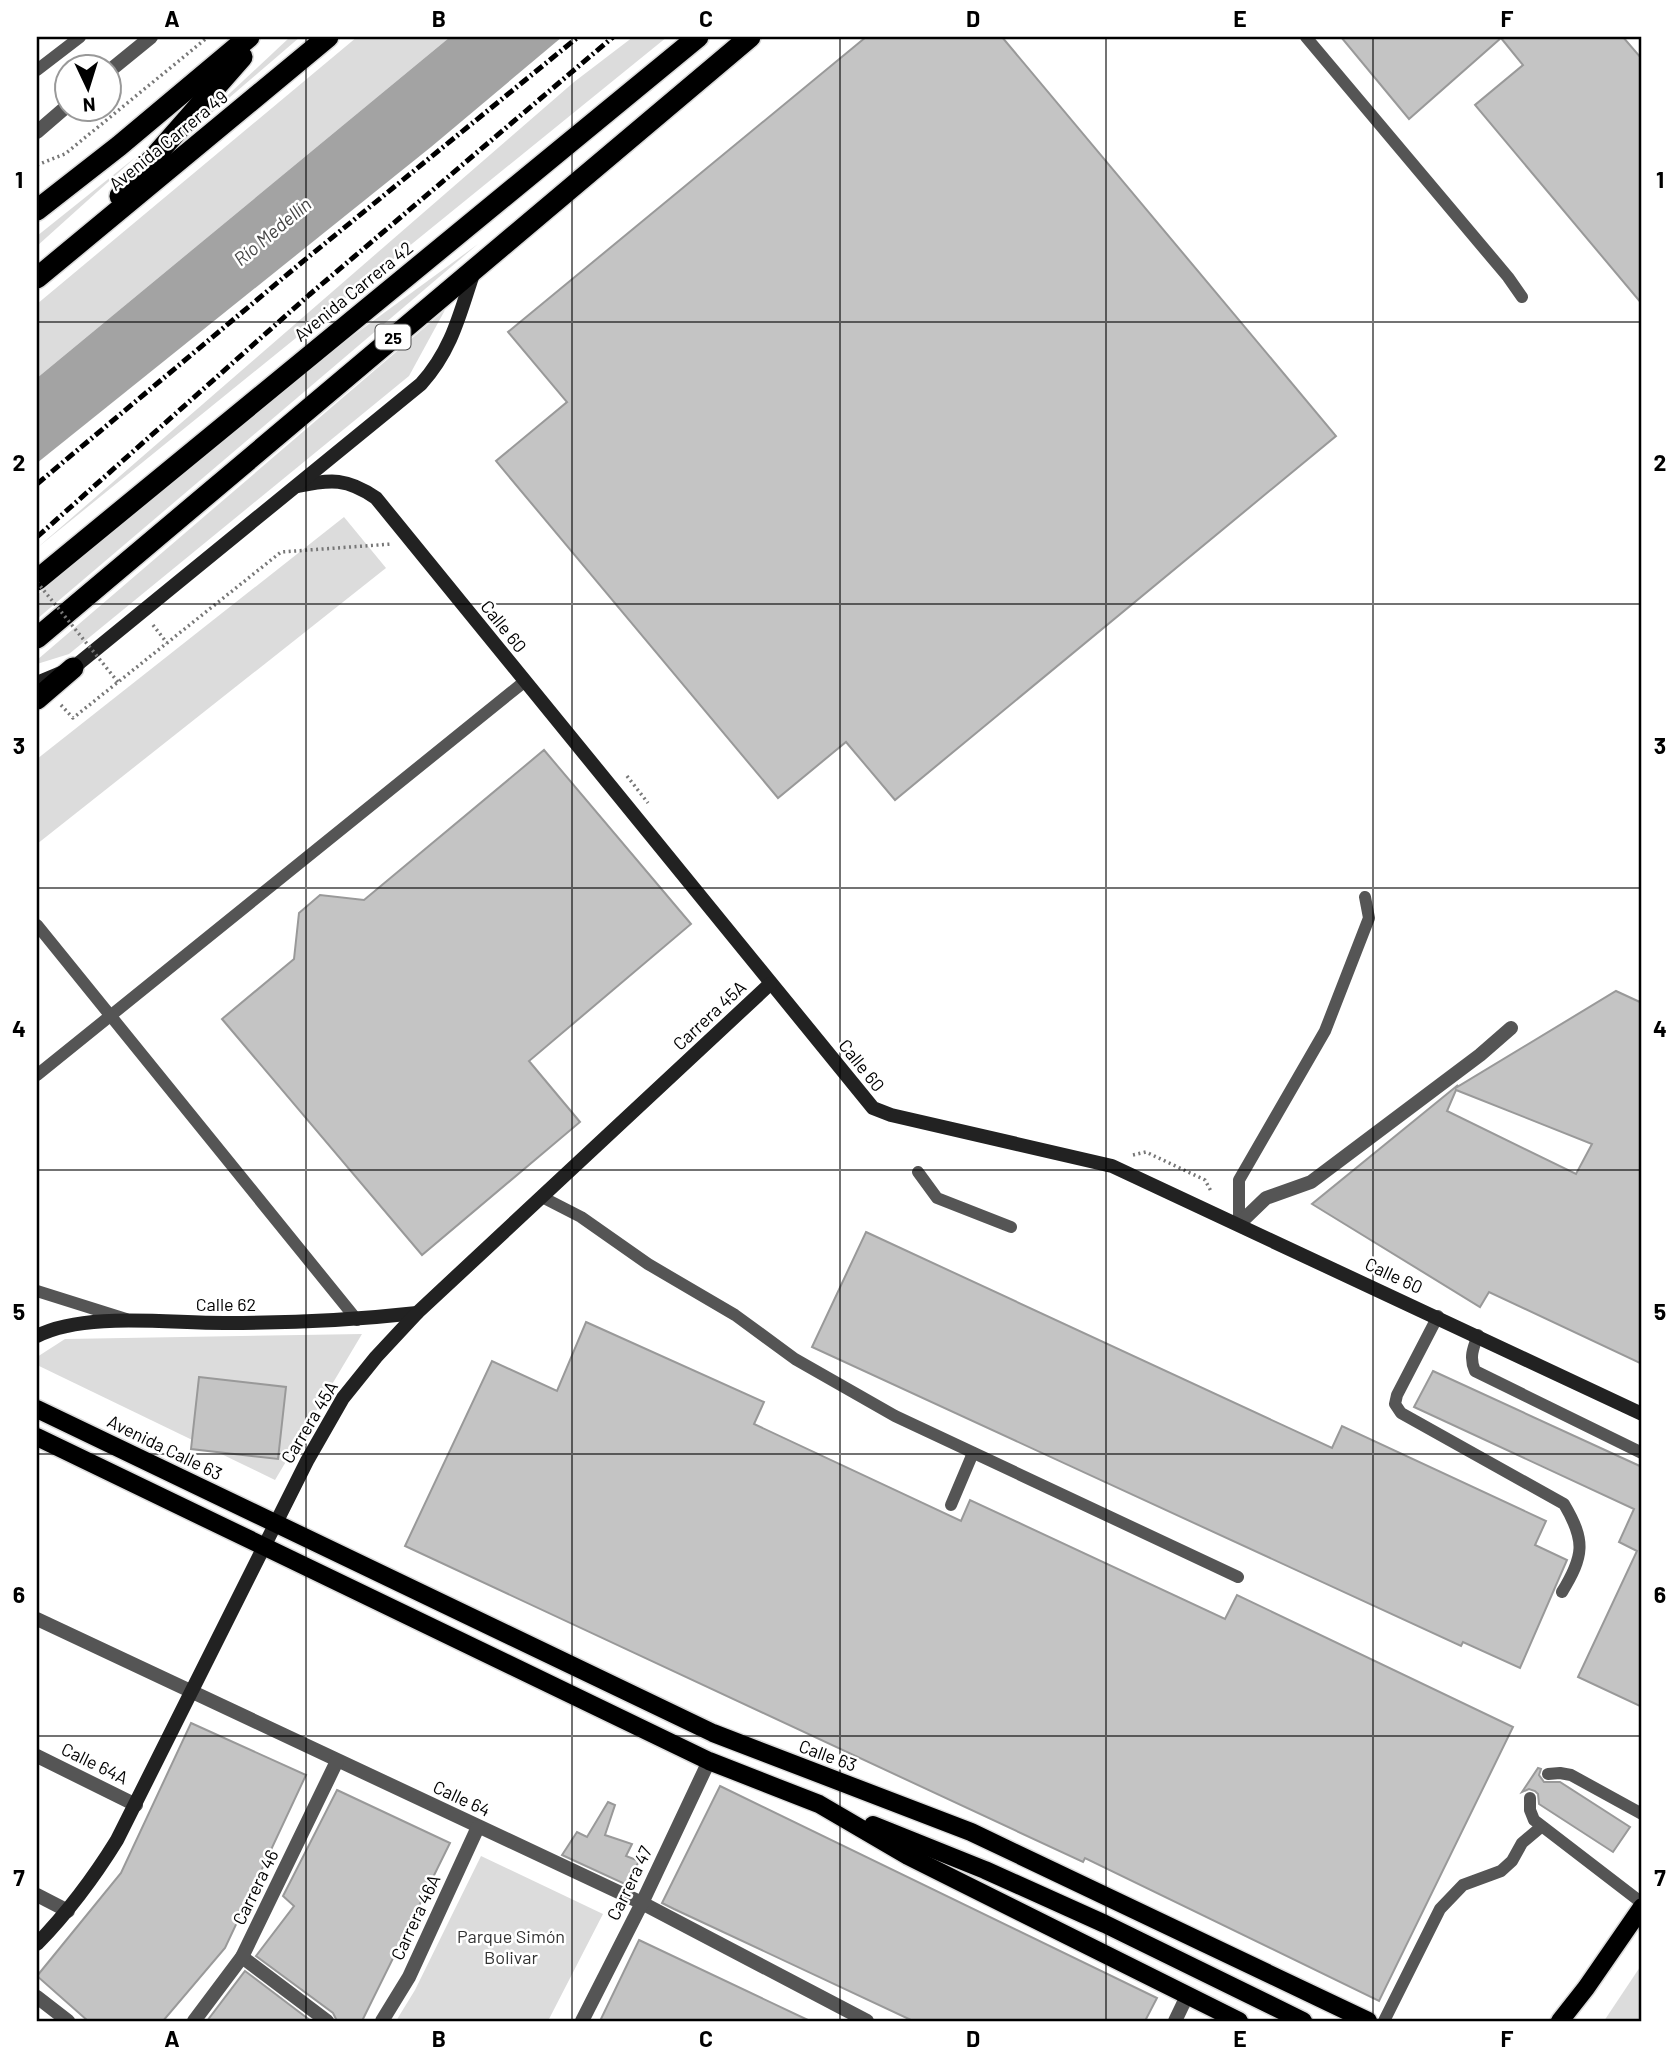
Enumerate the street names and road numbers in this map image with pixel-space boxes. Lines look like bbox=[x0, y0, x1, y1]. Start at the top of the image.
street label: Avenida Carrera 49 bbox=[104, 85, 232, 195]
street label: Avenida Carrera 42 bbox=[289, 236, 417, 346]
road number: 25 bbox=[376, 324, 410, 350]
street label: Calle 60 bbox=[476, 595, 532, 657]
street label: Carrera 45A bbox=[668, 976, 750, 1054]
street label: Calle 60 bbox=[834, 1034, 890, 1096]
street label: Calle 60 bbox=[1362, 1252, 1426, 1298]
street label: Calle 62 bbox=[196, 1293, 256, 1315]
street label: Carrera 45A bbox=[276, 1377, 342, 1467]
street label: Avenida Calle 63 bbox=[104, 1410, 226, 1484]
street label: Calle 63 bbox=[796, 1734, 860, 1776]
street label: Calle 64A bbox=[58, 1737, 132, 1789]
street label: Calle 64 bbox=[430, 1775, 494, 1821]
street label: Carrera 47 bbox=[602, 1842, 657, 1924]
street label: Carrera 46 bbox=[227, 1846, 283, 1928]
street label: Carrera 46A bbox=[386, 1871, 444, 1963]

